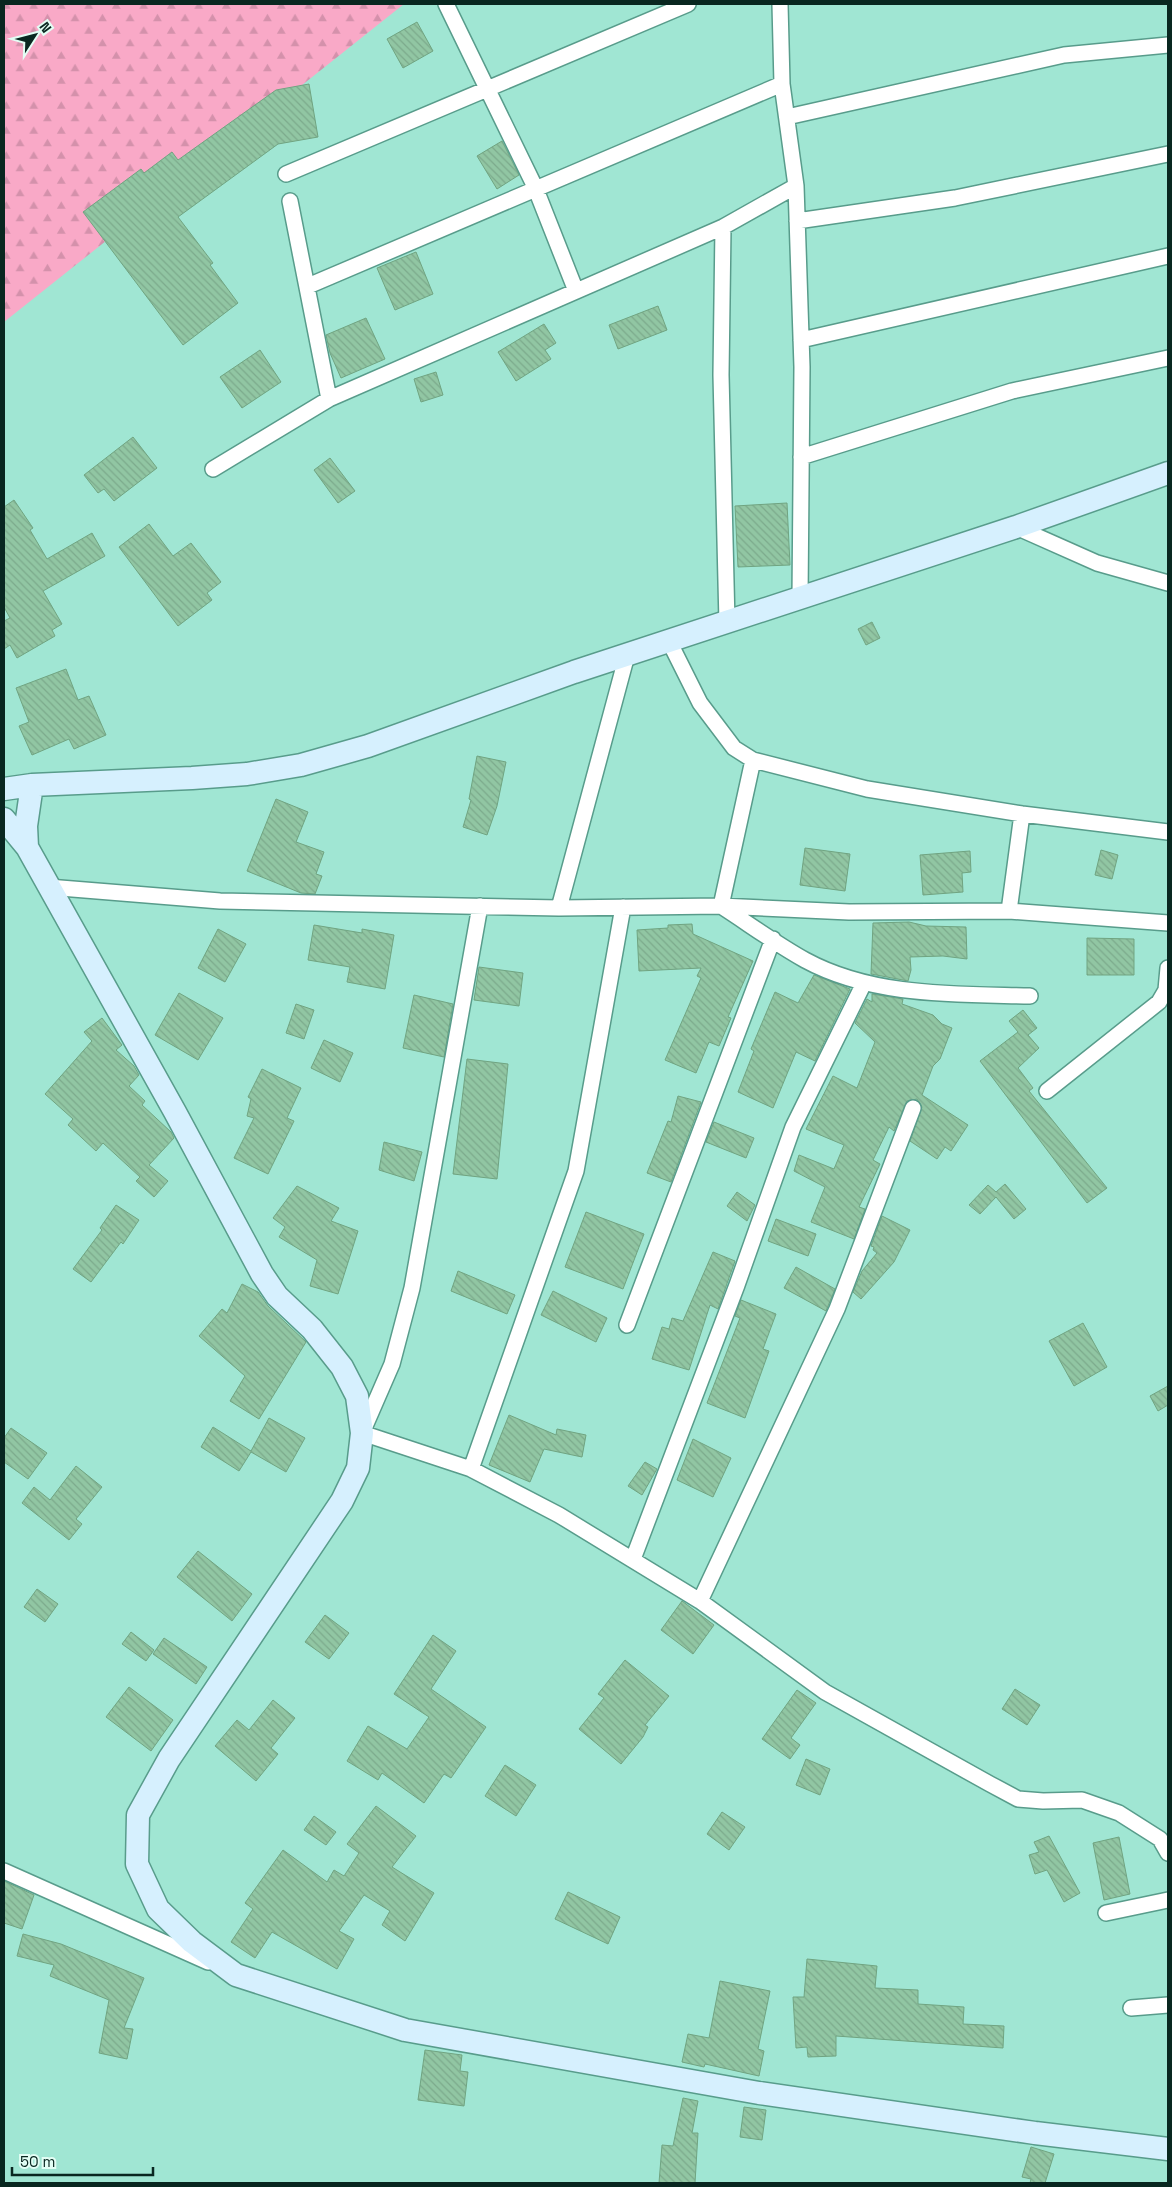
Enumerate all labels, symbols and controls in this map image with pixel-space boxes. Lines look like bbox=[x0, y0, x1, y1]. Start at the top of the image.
north arrow bbox=[10, 10, 60, 60]
text: N bbox=[35, 18, 56, 36]
scale bar bbox=[12, 2144, 154, 2176]
text: 50 m bbox=[20, 2152, 55, 2171]

